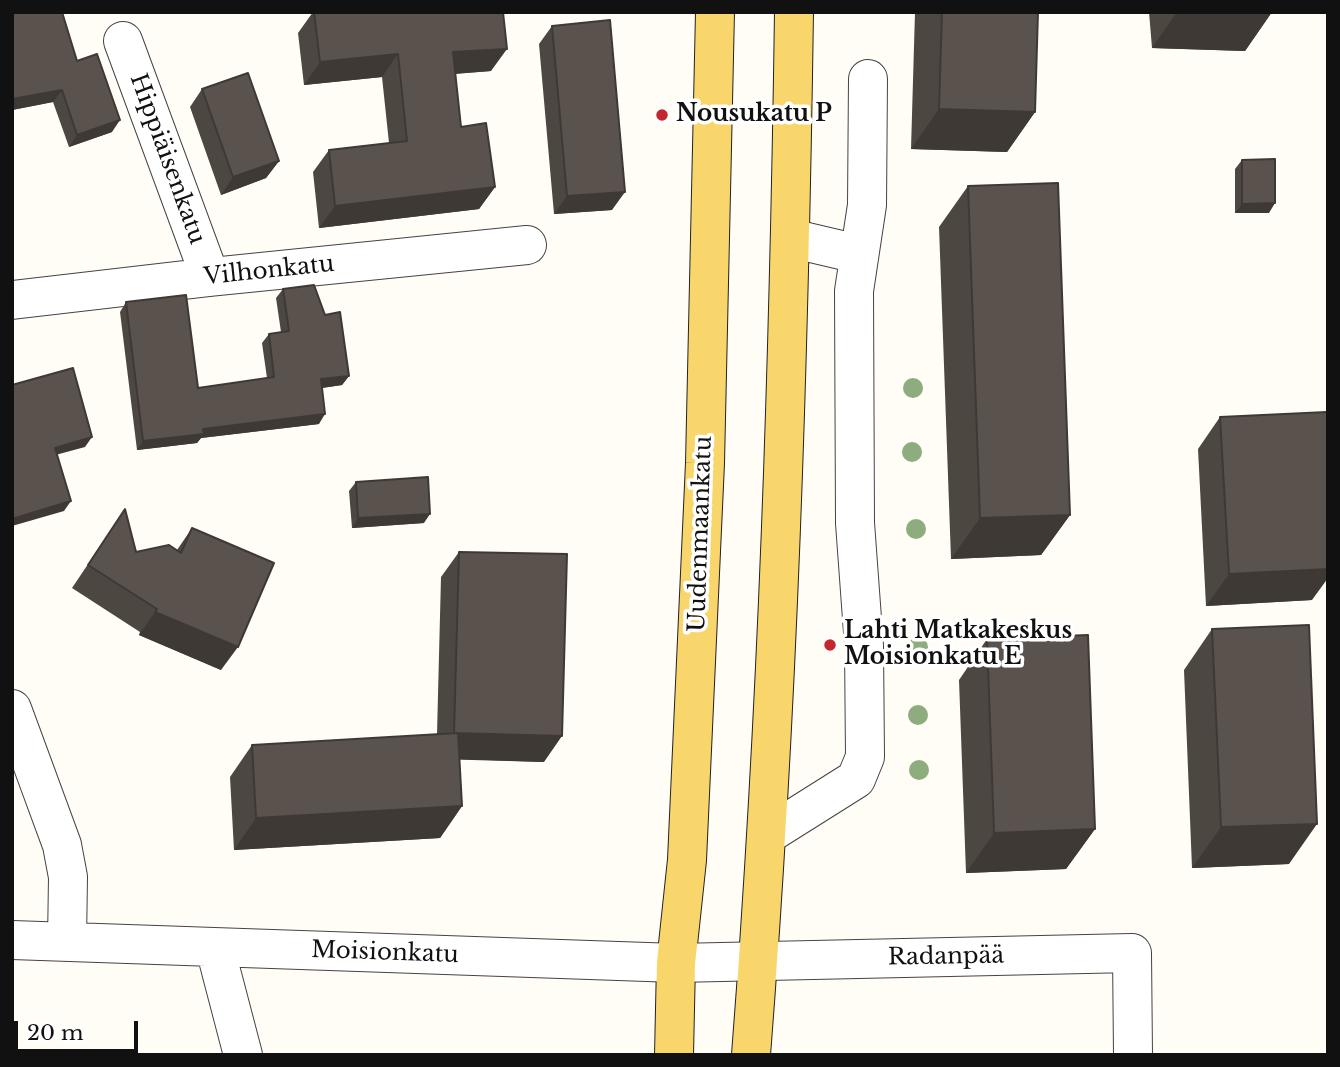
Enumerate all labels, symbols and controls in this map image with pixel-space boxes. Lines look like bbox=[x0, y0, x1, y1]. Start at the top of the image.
street label: Hippiäisenkatu bbox=[123, 70, 211, 248]
place label: Nousukatu P bbox=[676, 101, 832, 129]
marker: Nousukatu P bbox=[654, 107, 670, 123]
street label: Vilhonkatu bbox=[202, 250, 336, 292]
street label: Uudenmaankatu bbox=[684, 435, 718, 633]
place label: Lahti Matkakeskus Moisionkatu E bbox=[844, 618, 1072, 672]
marker: Lahti Matkakeskus Moisionkatu E bbox=[822, 637, 838, 653]
street label: Moisionkatu bbox=[311, 937, 459, 969]
street label: Radanpää bbox=[888, 942, 1004, 972]
scale bar bbox=[18, 1007, 142, 1052]
text: 20 m bbox=[27, 1020, 84, 1046]

